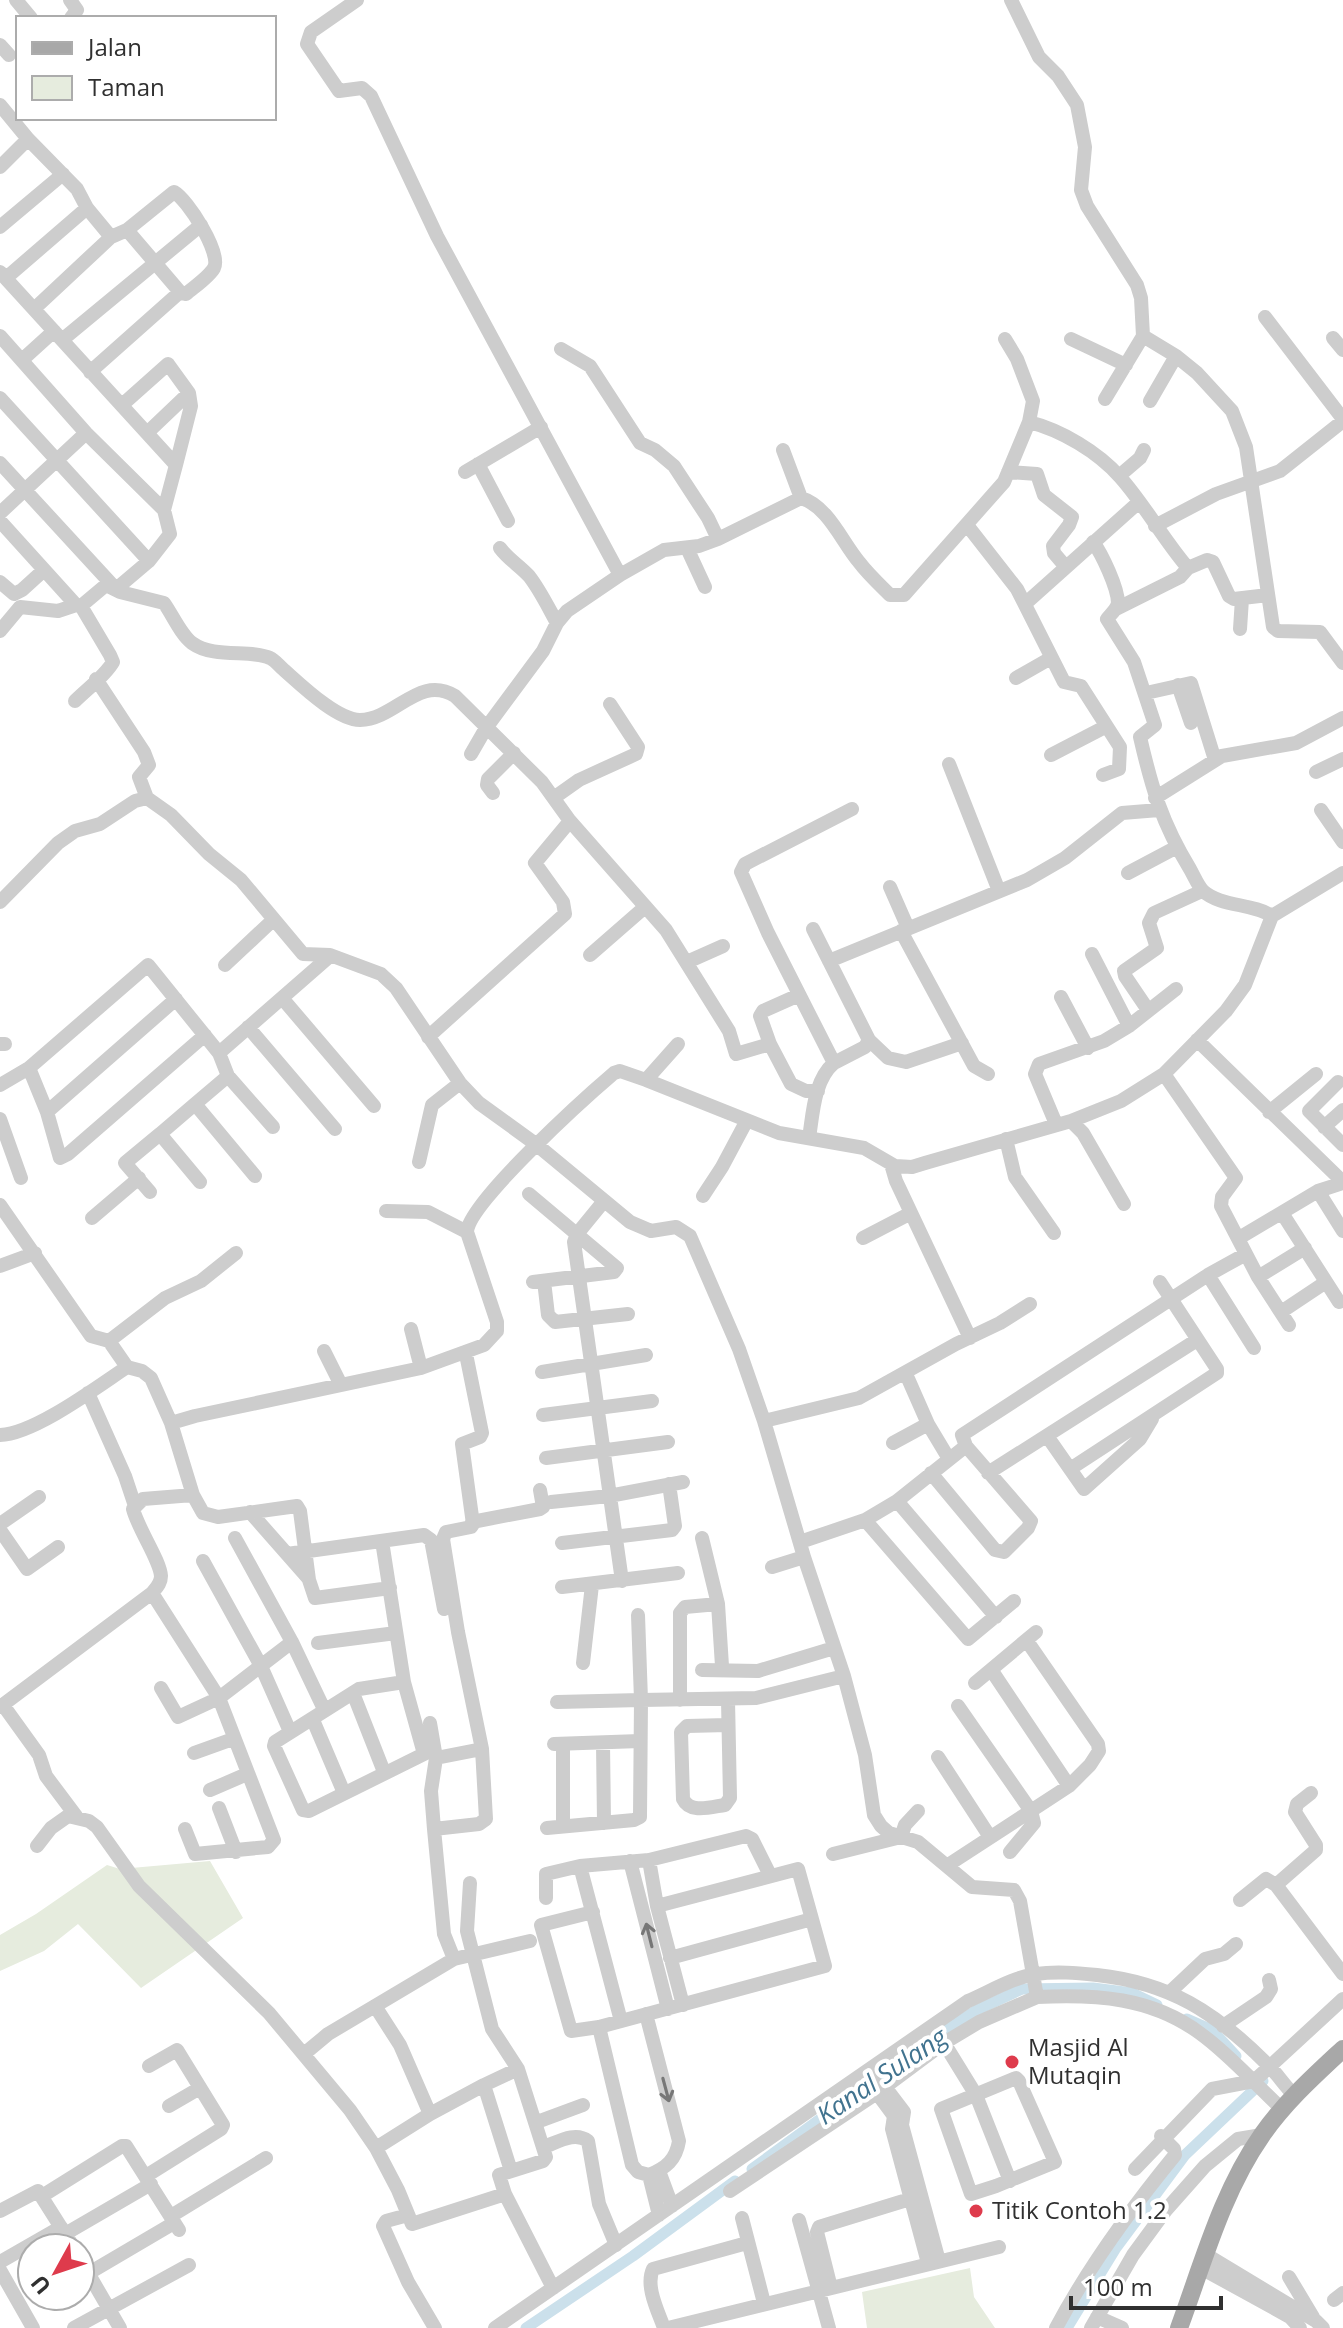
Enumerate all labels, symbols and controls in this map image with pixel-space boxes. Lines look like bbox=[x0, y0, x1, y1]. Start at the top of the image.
legend bbox=[16, 16, 276, 120]
text: Jalan bbox=[86, 30, 142, 63]
text: Taman bbox=[88, 70, 165, 103]
one-way arrow bbox=[641, 1922, 656, 1948]
water label: Kanal Sulang bbox=[809, 2017, 955, 2132]
place label: Masjid Al Mutaqin bbox=[1028, 2030, 1129, 2091]
marker: Masjid Al Mutaqin bbox=[1003, 2053, 1021, 2071]
one-way arrow bbox=[659, 2076, 674, 2102]
place label: Titik Contoh 1.2 bbox=[992, 2193, 1167, 2226]
marker: Titik Contoh 1.2 bbox=[967, 2202, 985, 2220]
north arrow bbox=[16, 2232, 96, 2312]
scale bar bbox=[1071, 2260, 1221, 2310]
text: U bbox=[23, 2269, 57, 2302]
text: 100 m bbox=[1083, 2270, 1153, 2303]

